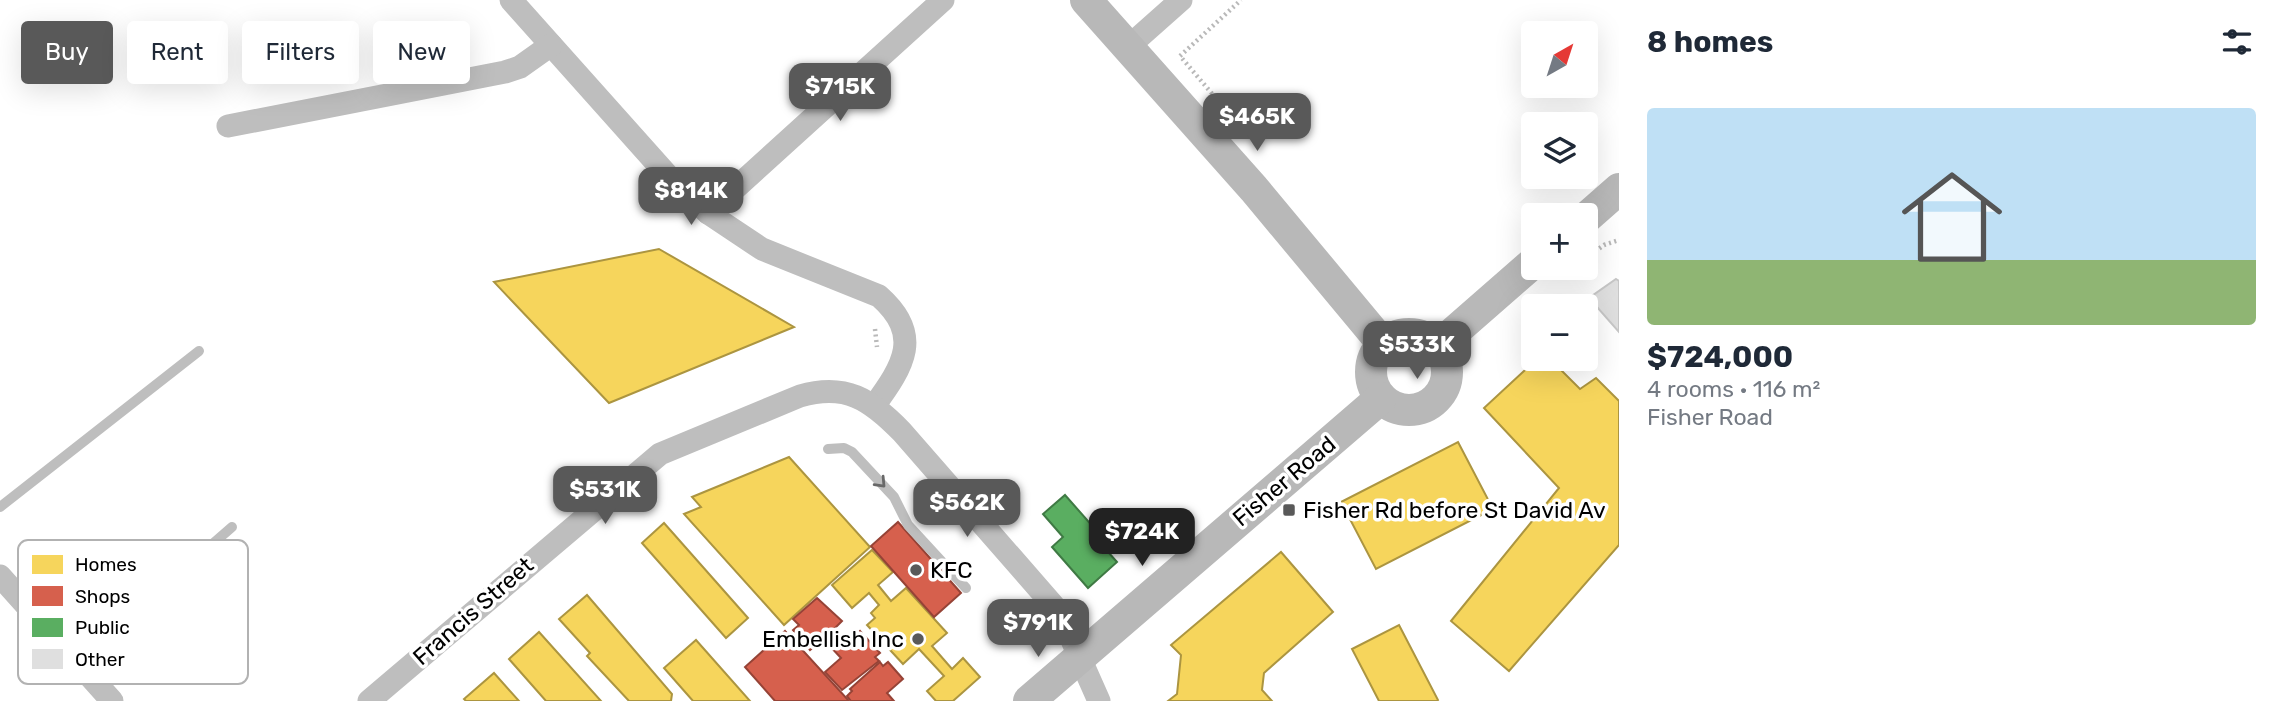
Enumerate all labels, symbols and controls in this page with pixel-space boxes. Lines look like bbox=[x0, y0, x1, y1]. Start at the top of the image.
chip: Buy bbox=[21, 21, 113, 84]
chip: Rent bbox=[127, 21, 228, 84]
chip: Filters bbox=[242, 21, 359, 84]
chip: New bbox=[373, 21, 470, 84]
north arrow bbox=[1521, 21, 1598, 98]
map controls bbox=[1521, 21, 1598, 371]
icon: filters bbox=[2218, 23, 2256, 61]
text: 8 homes bbox=[1647, 24, 1773, 60]
pin: $715K bbox=[791, 64, 889, 123]
text: $715K bbox=[805, 72, 875, 100]
pin: $465K bbox=[1208, 94, 1306, 153]
text: $465K bbox=[1219, 102, 1295, 130]
button: layers bbox=[1521, 112, 1598, 189]
icon: home bbox=[1889, 154, 2015, 280]
pin: $814K bbox=[642, 168, 740, 227]
text: $814K bbox=[654, 176, 728, 204]
button: + bbox=[1521, 203, 1598, 280]
button: − bbox=[1521, 294, 1598, 371]
pin: $533K bbox=[1368, 322, 1466, 381]
text: $533K bbox=[1379, 330, 1455, 358]
text: $724,000 bbox=[1647, 339, 1793, 375]
text: 4 rooms · 116 m² bbox=[1647, 375, 1820, 403]
text: Fisher Road bbox=[1647, 403, 1773, 431]
street label: Fisher Road bbox=[1227, 430, 1341, 532]
pin: $531K bbox=[556, 466, 654, 526]
text: $531K bbox=[569, 475, 641, 503]
one-way arrow bbox=[873, 475, 886, 488]
pin: $562K bbox=[918, 480, 1016, 539]
text: $562K bbox=[929, 488, 1005, 516]
place label: Fisher Rd before St David Av bbox=[1303, 496, 1606, 524]
marker: Fisher Rd before St David Av bbox=[1281, 502, 1297, 518]
pin: $724K bbox=[1093, 508, 1191, 568]
text: $724K bbox=[1105, 517, 1179, 545]
legend bbox=[18, 540, 248, 684]
street label: Francis Street bbox=[407, 551, 539, 671]
text: Homes bbox=[75, 553, 137, 576]
place label: KFC bbox=[930, 556, 972, 584]
marker: KFC bbox=[908, 562, 924, 578]
text: Shops bbox=[75, 585, 130, 608]
pin: $791K bbox=[989, 600, 1087, 659]
text: $791K bbox=[1003, 608, 1073, 636]
text: Public bbox=[75, 616, 130, 639]
place label: Embellish Inc bbox=[762, 625, 904, 653]
marker: Embellish Inc bbox=[910, 631, 926, 647]
text: Other bbox=[75, 648, 126, 671]

